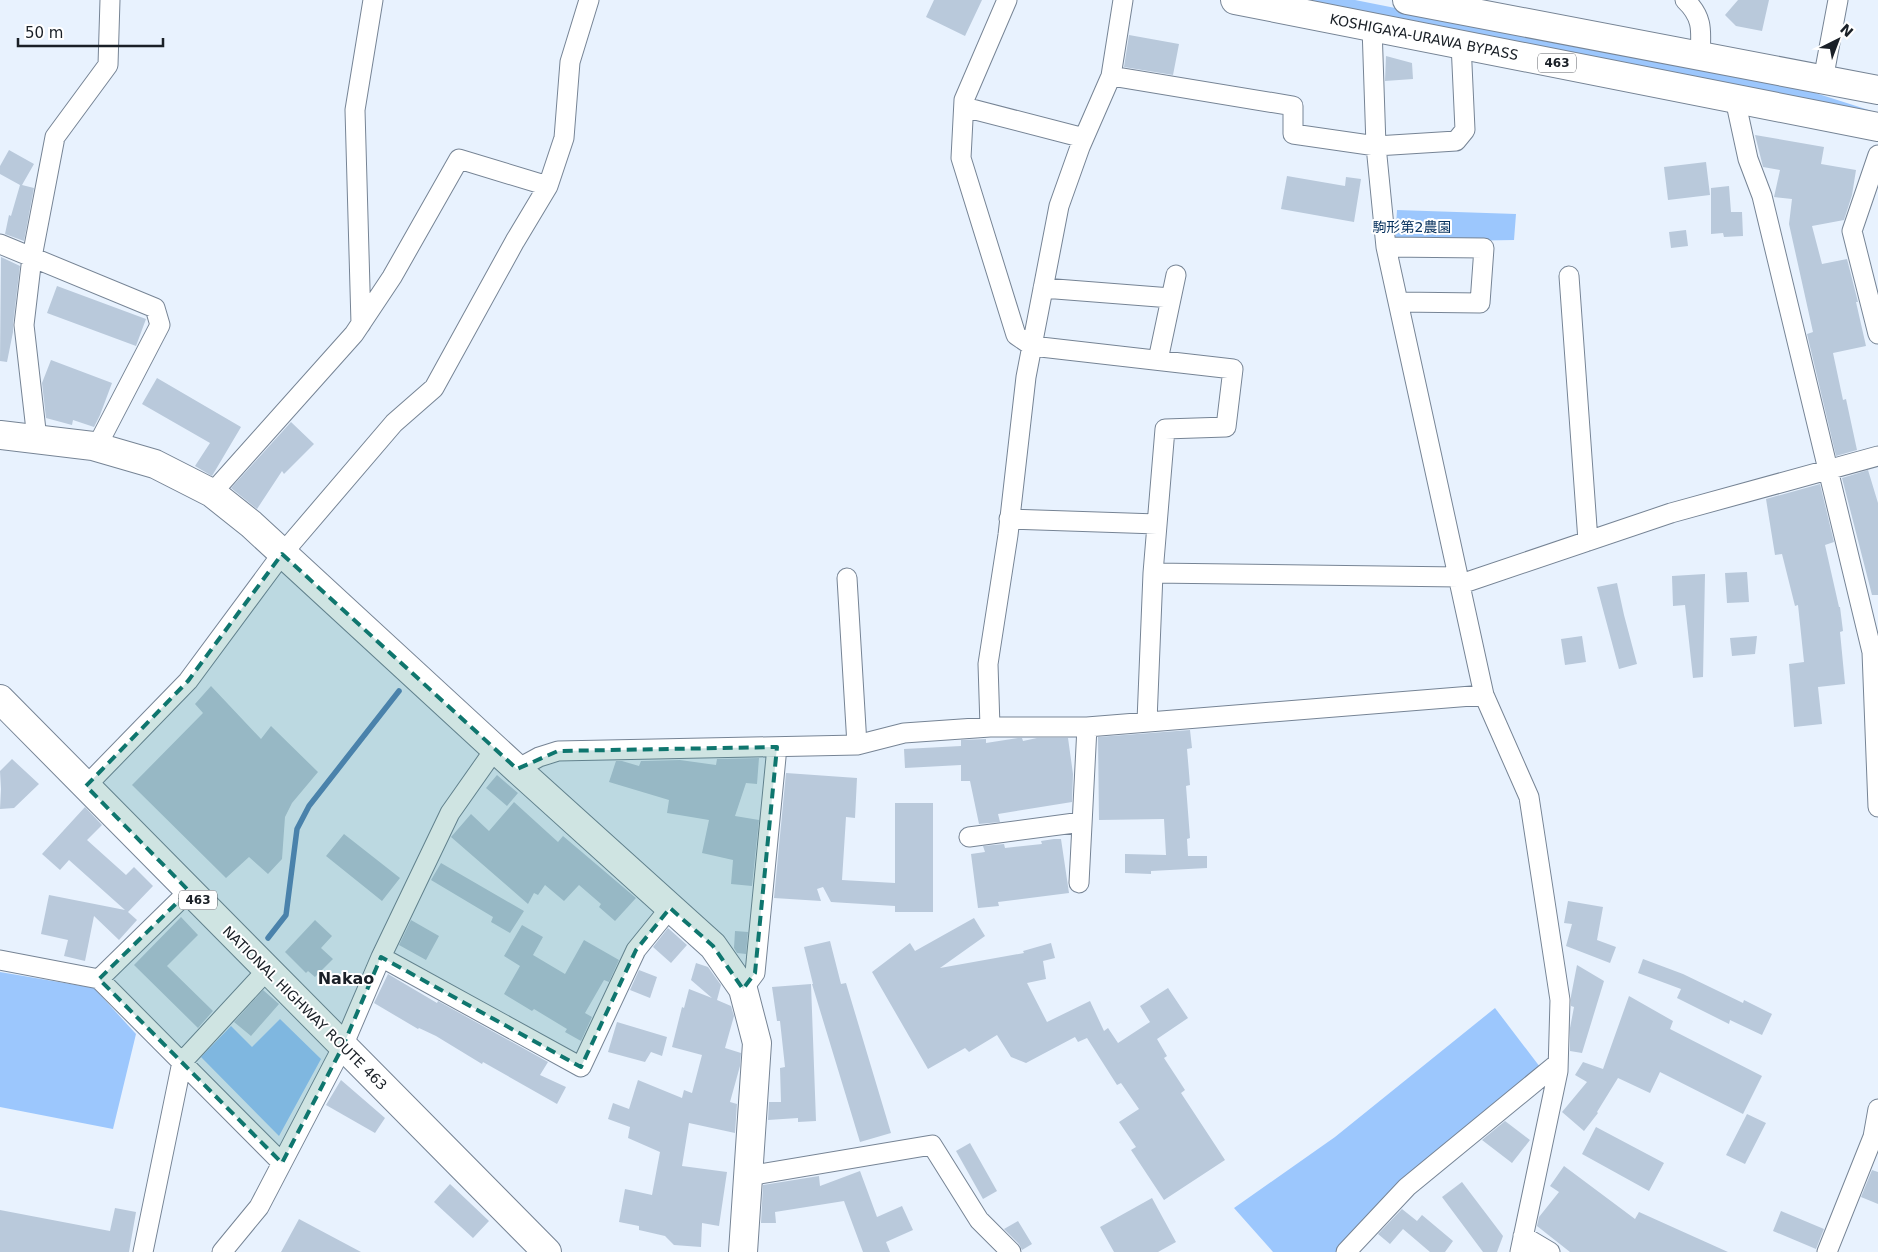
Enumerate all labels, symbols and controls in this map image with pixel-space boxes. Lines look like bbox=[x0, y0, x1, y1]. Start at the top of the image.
street label: KOSHIGAYA-URAWA BYPASS bbox=[1328, 11, 1520, 63]
scale bar bbox=[18, 15, 162, 47]
north arrow bbox=[1813, 15, 1863, 65]
text: N bbox=[1837, 20, 1856, 40]
text: 50 m bbox=[25, 24, 63, 42]
road number: 463 bbox=[1538, 54, 1576, 72]
park label: 駒形第2農園 bbox=[1373, 219, 1451, 235]
road number: 463 bbox=[179, 890, 217, 910]
street label: NATIONAL HIGHWAY ROUTE 463 bbox=[220, 923, 390, 1093]
district label: Nakao bbox=[318, 969, 374, 988]

